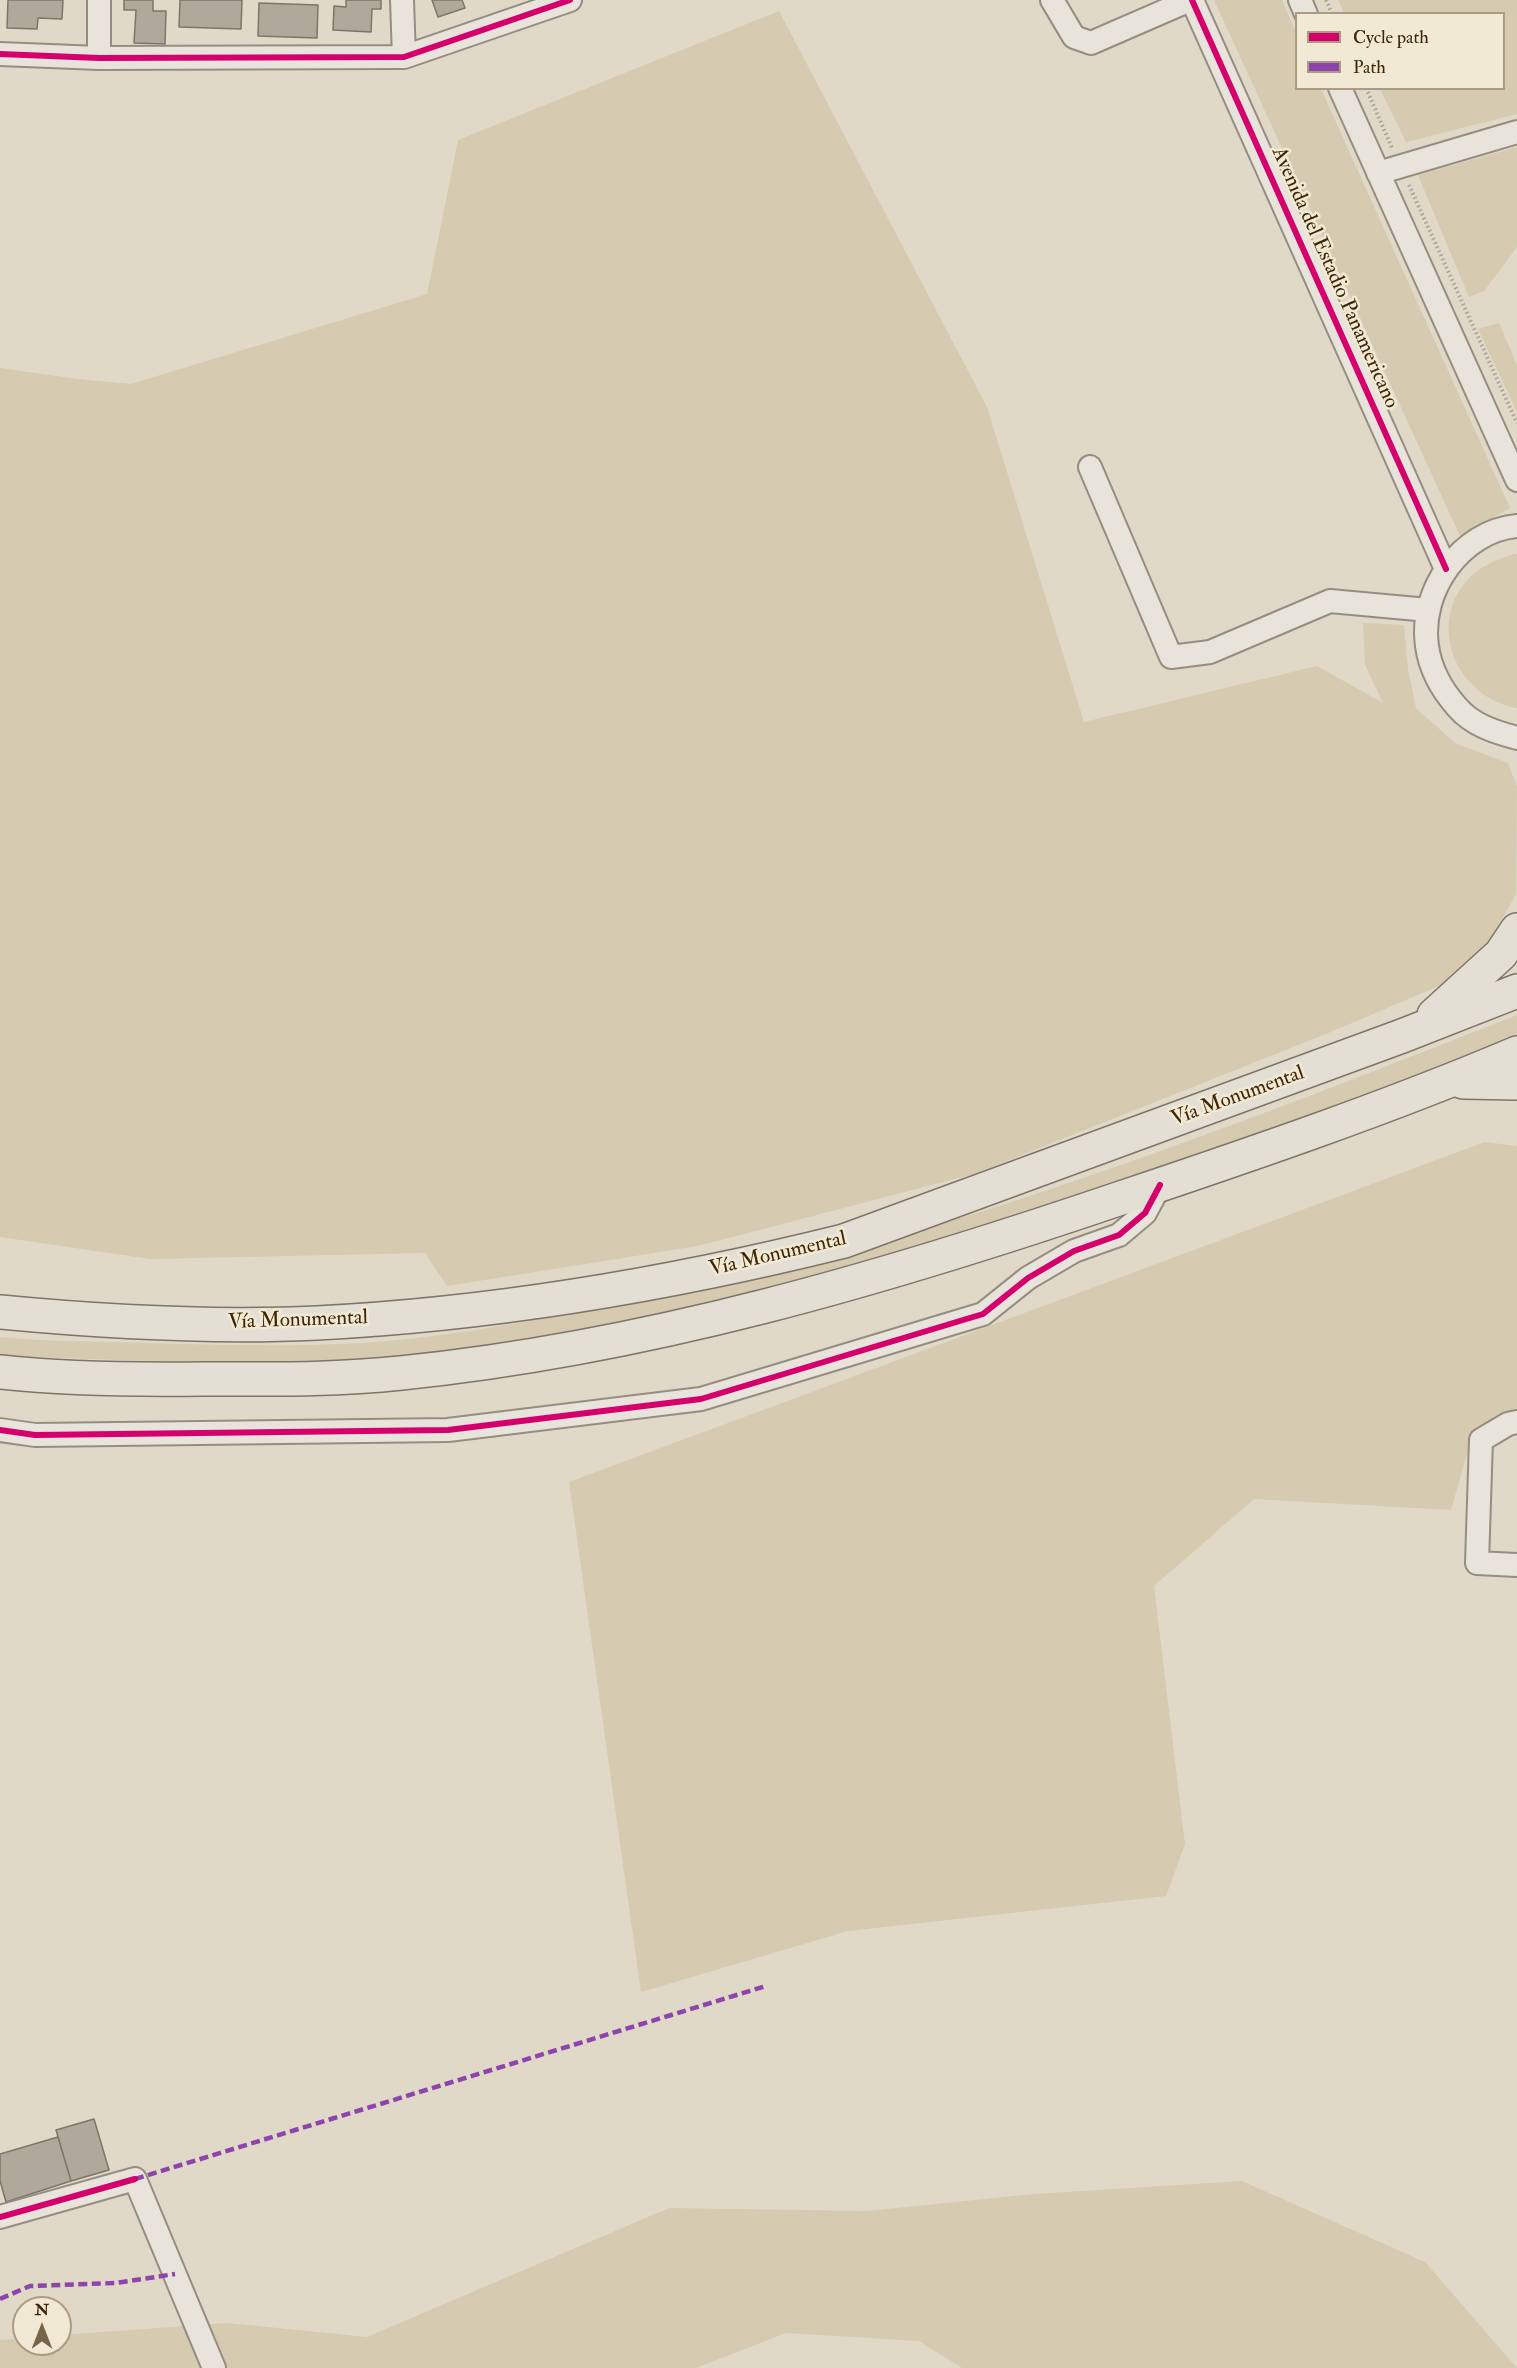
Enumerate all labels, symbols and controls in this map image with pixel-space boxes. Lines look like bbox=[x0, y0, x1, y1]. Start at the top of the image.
legend bbox=[1295, 12, 1505, 90]
text: Cycle path bbox=[1353, 26, 1429, 49]
text: Path bbox=[1353, 56, 1386, 79]
street label: Avenida del Estadio Panamericano bbox=[1265, 143, 1403, 413]
street label: Vía Monumental bbox=[1168, 1061, 1308, 1133]
street label: Vía Monumental bbox=[707, 1227, 849, 1283]
street label: Vía Monumental bbox=[228, 1306, 368, 1336]
north arrow bbox=[12, 2296, 72, 2356]
text: N bbox=[35, 2300, 49, 2320]

